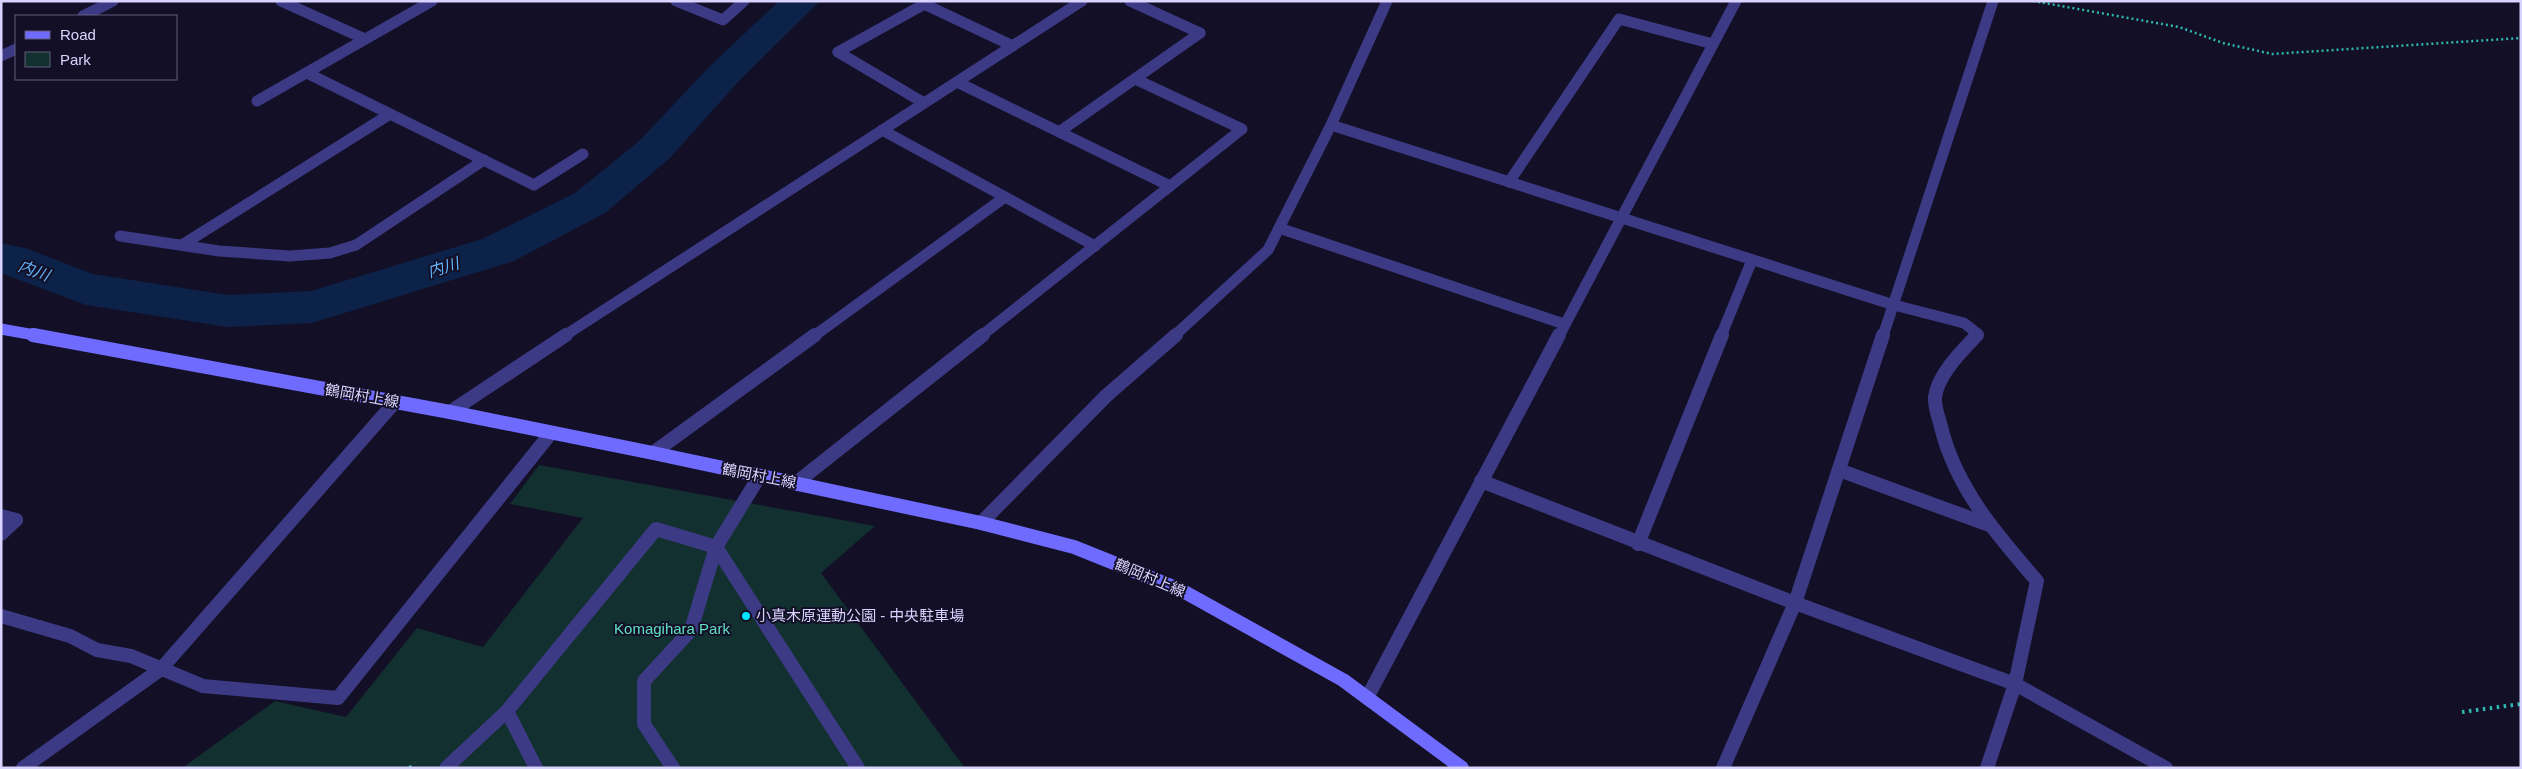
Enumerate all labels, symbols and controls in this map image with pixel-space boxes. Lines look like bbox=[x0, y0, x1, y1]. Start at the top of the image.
legend bbox=[15, 15, 178, 80]
text: Road bbox=[60, 26, 96, 43]
text: Park bbox=[60, 51, 91, 68]
water label: 内川 bbox=[425, 254, 463, 280]
water label: 内川 bbox=[16, 257, 54, 285]
street label: 鶴岡村上線 bbox=[324, 381, 401, 410]
street label: 鶴岡村上線 bbox=[721, 460, 798, 491]
street label: 鶴岡村上線 bbox=[1112, 555, 1188, 600]
place label: 小真木原運動公園 - 中央駐車場 bbox=[756, 607, 964, 624]
marker: 小真木原運動公園 - 中央駐車場 bbox=[740, 610, 752, 622]
park label: Komagihara Park bbox=[614, 620, 730, 637]

